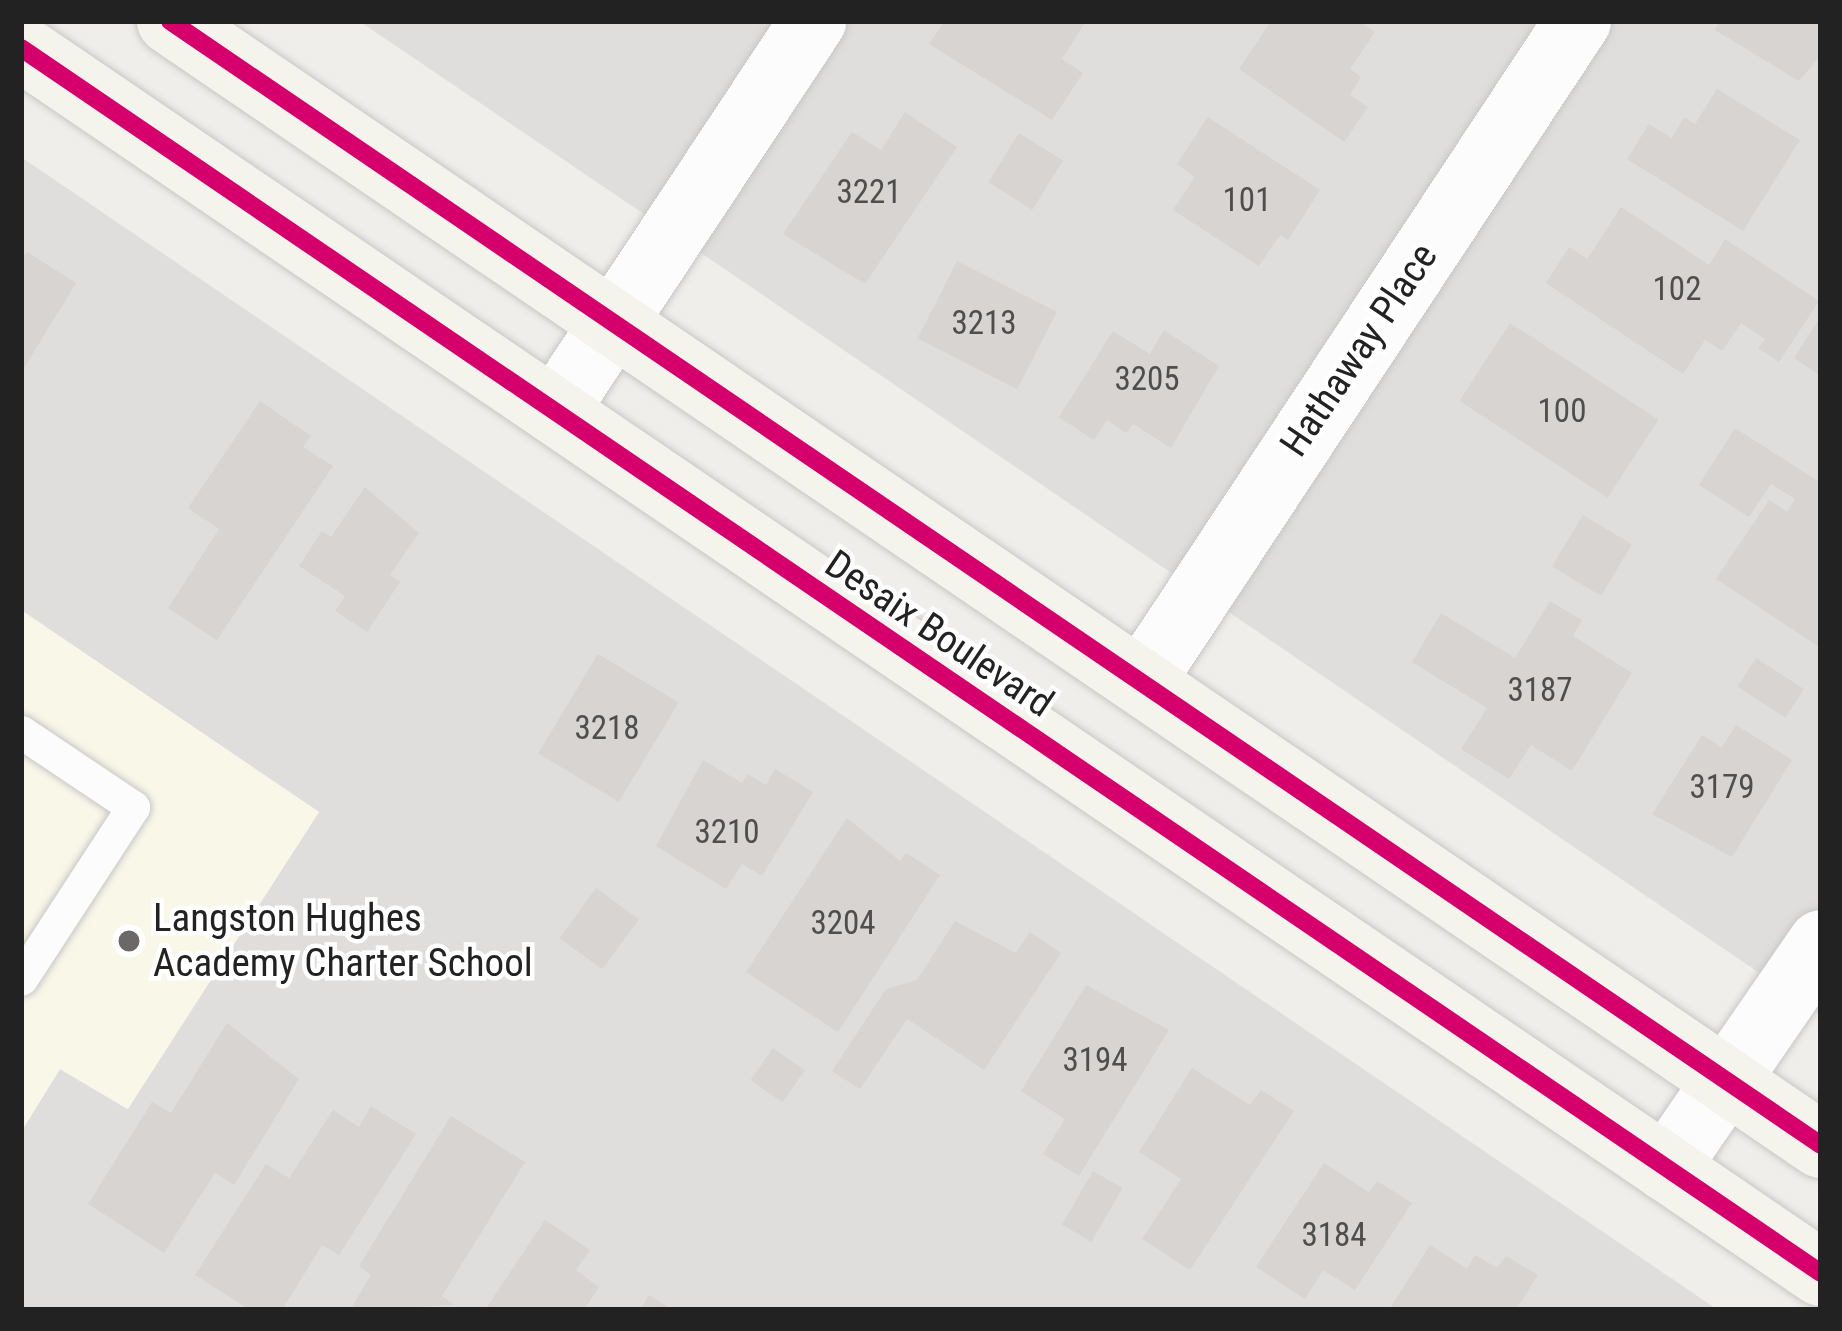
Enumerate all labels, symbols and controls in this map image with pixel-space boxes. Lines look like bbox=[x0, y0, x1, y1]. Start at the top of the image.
house number: 3221 bbox=[836, 172, 902, 212]
house number: 101 bbox=[1223, 180, 1271, 220]
street label: Hathaway Place bbox=[1271, 235, 1447, 465]
house number: 102 bbox=[1653, 269, 1701, 309]
house number: 3213 bbox=[951, 303, 1017, 343]
house number: 3205 bbox=[1114, 359, 1180, 399]
house number: 100 bbox=[1538, 391, 1586, 431]
street label: Desaix Boulevard bbox=[816, 541, 1062, 727]
house number: 3187 bbox=[1507, 670, 1573, 710]
house number: 3218 bbox=[574, 708, 640, 748]
house number: 3179 bbox=[1689, 767, 1755, 807]
house number: 3210 bbox=[694, 812, 760, 852]
place label: Langston Hughes Academy Charter School bbox=[153, 896, 533, 987]
house number: 3204 bbox=[810, 903, 876, 943]
marker: Langston Hughes Academy Charter School bbox=[116, 928, 142, 954]
house number: 3194 bbox=[1062, 1040, 1128, 1080]
house number: 3184 bbox=[1301, 1215, 1367, 1255]

